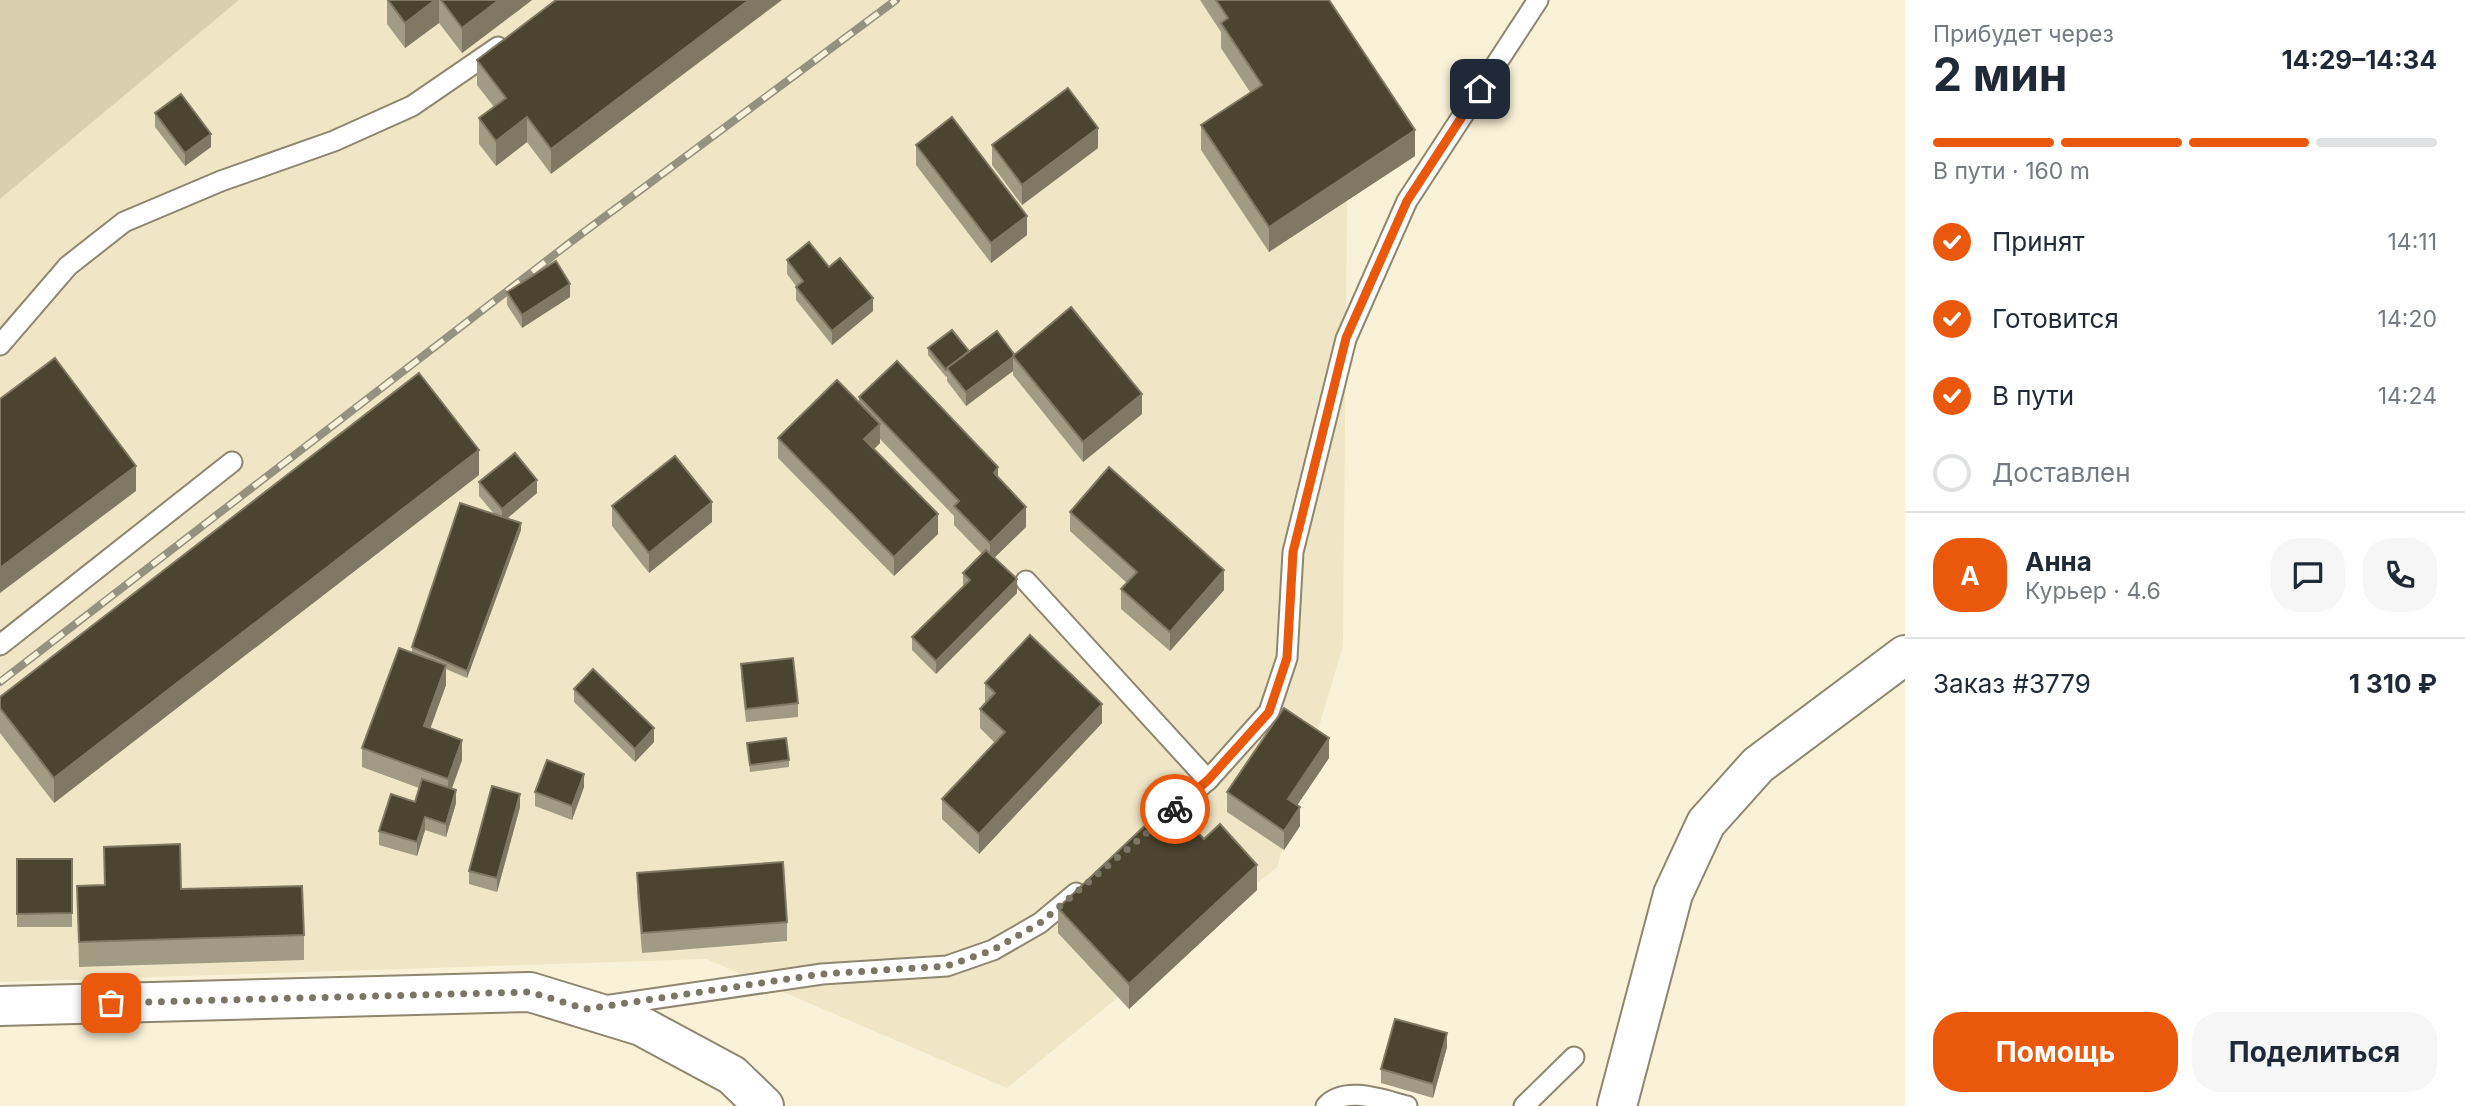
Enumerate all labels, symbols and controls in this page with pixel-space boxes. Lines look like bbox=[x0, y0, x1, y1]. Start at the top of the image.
text: Прибудет через bbox=[1933, 20, 2114, 48]
text: 14:29–14:34 bbox=[2281, 44, 2437, 75]
text: 2 мин bbox=[1933, 46, 2068, 102]
pin bbox=[1450, 59, 1510, 119]
icon: home bbox=[1461, 70, 1499, 108]
text: В пути · 160 m bbox=[1933, 157, 2090, 185]
icon: check bbox=[1933, 223, 1971, 261]
text: Принят bbox=[1992, 226, 2085, 257]
text: 14:11 bbox=[2387, 228, 2437, 256]
icon: check bbox=[1933, 300, 1971, 338]
text: Готовится bbox=[1992, 303, 2119, 334]
text: 14:20 bbox=[2378, 305, 2437, 333]
icon: check bbox=[1933, 377, 1971, 415]
text: В пути bbox=[1992, 380, 2074, 411]
text: 14:24 bbox=[2378, 382, 2437, 410]
text: Доставлен bbox=[1992, 457, 2131, 488]
button: chat bbox=[2271, 538, 2345, 612]
button: phone bbox=[2363, 538, 2437, 612]
text: Анна bbox=[2025, 546, 2092, 577]
text: А bbox=[1960, 560, 1980, 591]
text: Курьер · 4.6 bbox=[2025, 577, 2161, 605]
text: Заказ #3779 bbox=[1933, 668, 2091, 699]
text: 1 310 ₽ bbox=[2349, 668, 2437, 699]
courier bbox=[1140, 774, 1210, 844]
icon: bike bbox=[1156, 790, 1194, 828]
pin bbox=[81, 973, 141, 1033]
icon: bag bbox=[92, 984, 130, 1022]
button: Помощь bbox=[1933, 1012, 2178, 1092]
button: Поделиться bbox=[2192, 1012, 2437, 1092]

